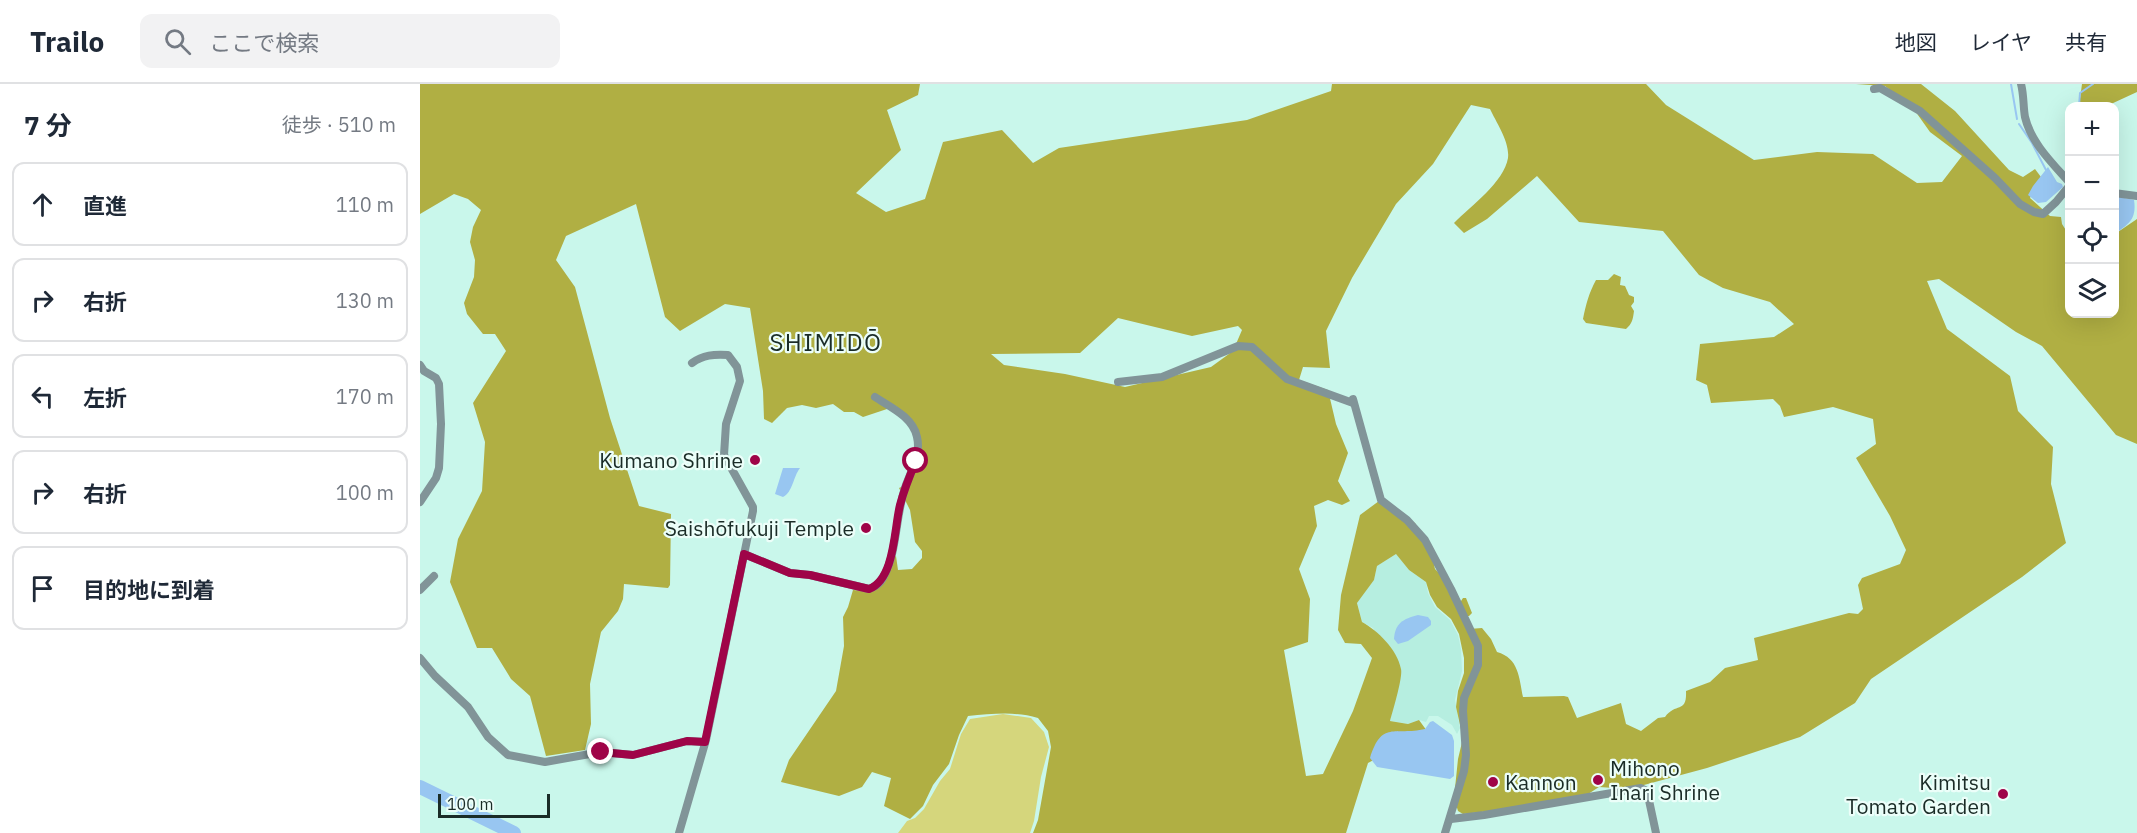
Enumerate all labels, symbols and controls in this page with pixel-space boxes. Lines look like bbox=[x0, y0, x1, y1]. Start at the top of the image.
search box bbox=[140, 14, 560, 68]
text: Trailo bbox=[30, 23, 104, 60]
icon: search bbox=[161, 25, 194, 58]
text: ここで検索 bbox=[209, 28, 319, 57]
text: 地図 bbox=[1895, 28, 1937, 56]
text: レイヤ bbox=[1970, 28, 2032, 56]
text: 共有 bbox=[2065, 28, 2107, 56]
map controls bbox=[2065, 102, 2119, 318]
button: + bbox=[2065, 102, 2119, 156]
text: 7 分 bbox=[24, 108, 72, 142]
text: 徒歩 · 510 m bbox=[282, 111, 396, 138]
button: − bbox=[2065, 156, 2119, 210]
icon: ahead bbox=[26, 188, 59, 221]
text: 直進 bbox=[83, 191, 127, 220]
text: 110 m bbox=[336, 191, 394, 218]
button: locate bbox=[2065, 210, 2119, 264]
button: layers bbox=[2065, 264, 2119, 318]
icon: right bbox=[26, 284, 59, 317]
text: 右折 bbox=[83, 287, 127, 316]
text: 130 m bbox=[336, 287, 394, 314]
district label: SHIMIDŌ bbox=[769, 326, 883, 358]
icon: left bbox=[26, 380, 59, 413]
text: 左折 bbox=[83, 383, 127, 412]
text: 170 m bbox=[336, 383, 394, 410]
place label: Kumano Shrine bbox=[599, 446, 743, 474]
route start bbox=[902, 447, 928, 473]
marker: Kumano Shrine bbox=[748, 453, 762, 467]
icon: right bbox=[26, 476, 59, 509]
text: 右折 bbox=[83, 479, 127, 508]
text: 100 m bbox=[336, 479, 394, 506]
place label: Saishōfukuji Temple bbox=[665, 514, 854, 542]
marker: Saishōfukuji Temple bbox=[859, 521, 873, 535]
icon: arrive bbox=[26, 572, 59, 605]
text: 目的地に到着 bbox=[83, 575, 215, 604]
route end bbox=[587, 738, 613, 764]
place label: Mihono Inari Shrine bbox=[1610, 754, 1720, 806]
place label: Kannon bbox=[1505, 768, 1577, 796]
place label: Kimitsu Tomato Garden bbox=[1846, 768, 1991, 820]
marker: Mihono Inari Shrine bbox=[1591, 773, 1605, 787]
marker: Kannon bbox=[1486, 775, 1500, 789]
marker: Kimitsu Tomato Garden bbox=[1996, 787, 2010, 801]
scale bar bbox=[438, 791, 550, 818]
text: 100 m bbox=[447, 794, 494, 814]

